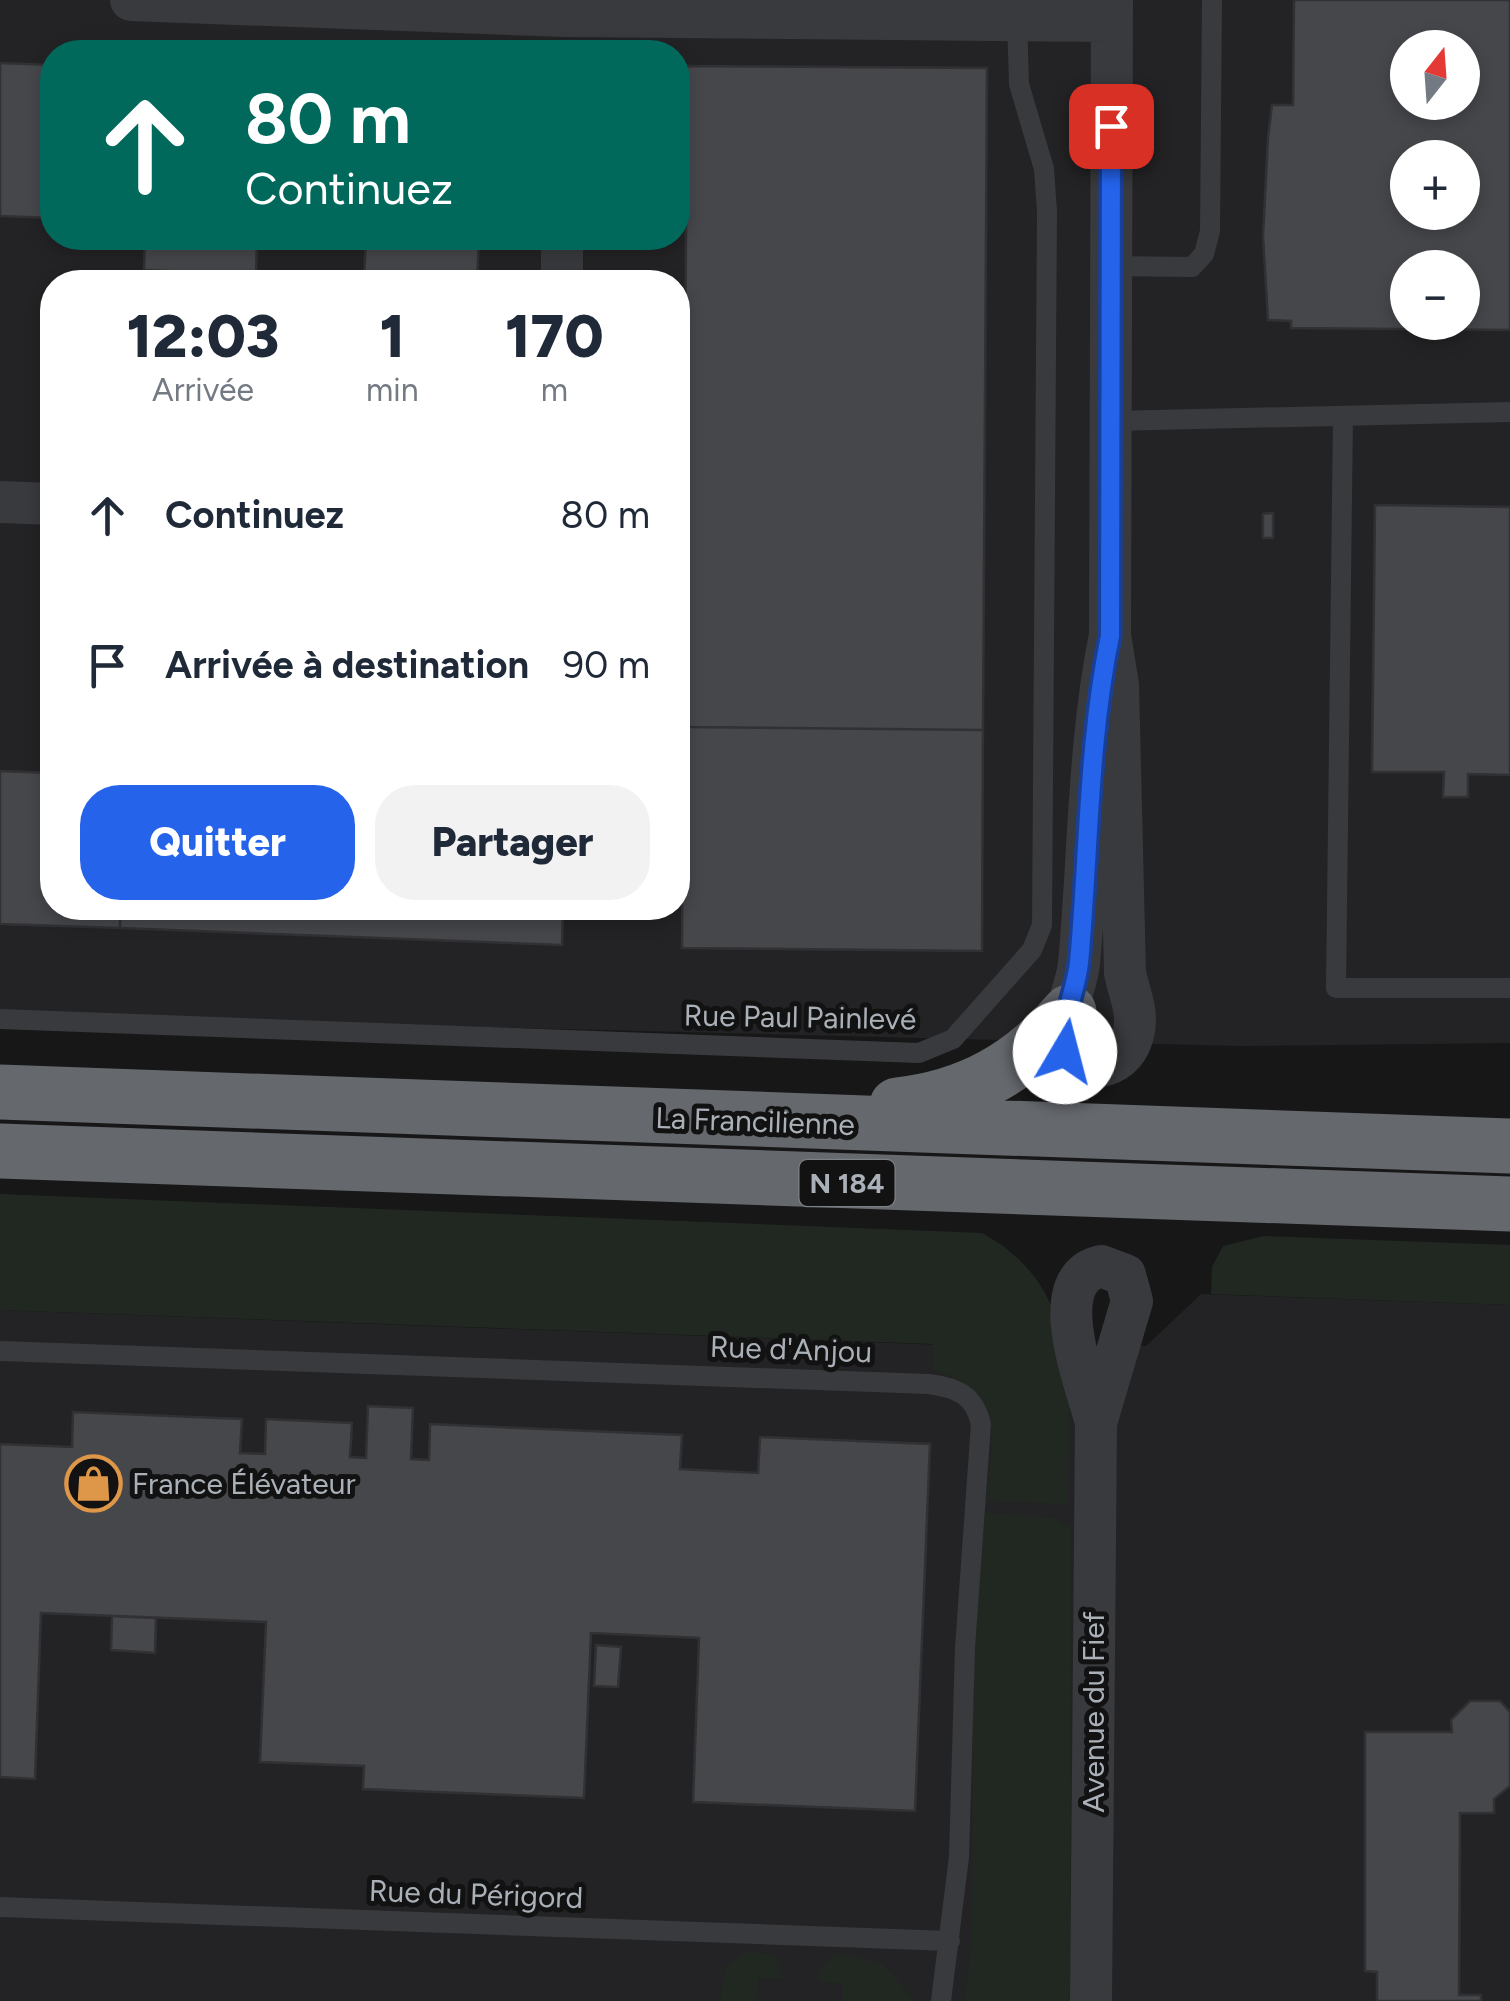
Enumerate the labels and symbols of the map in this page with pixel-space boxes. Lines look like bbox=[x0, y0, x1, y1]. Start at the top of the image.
north arrow bbox=[1390, 30, 1480, 120]
pin bbox=[1069, 84, 1154, 169]
street label: Rue Paul Painlevé bbox=[683, 996, 917, 1038]
position arrow bbox=[1013, 1000, 1117, 1104]
street label: La Francilienne bbox=[655, 1099, 855, 1143]
road number: N 184 bbox=[800, 1160, 894, 1206]
street label: Rue d'Anjou bbox=[709, 1328, 873, 1370]
shop icon: France Élévateur bbox=[63, 1453, 123, 1513]
place label: France Élévateur bbox=[132, 1465, 356, 1502]
street label: Avenue du Fief bbox=[1075, 1611, 1112, 1813]
street label: Rue du Périgord bbox=[368, 1872, 584, 1916]

